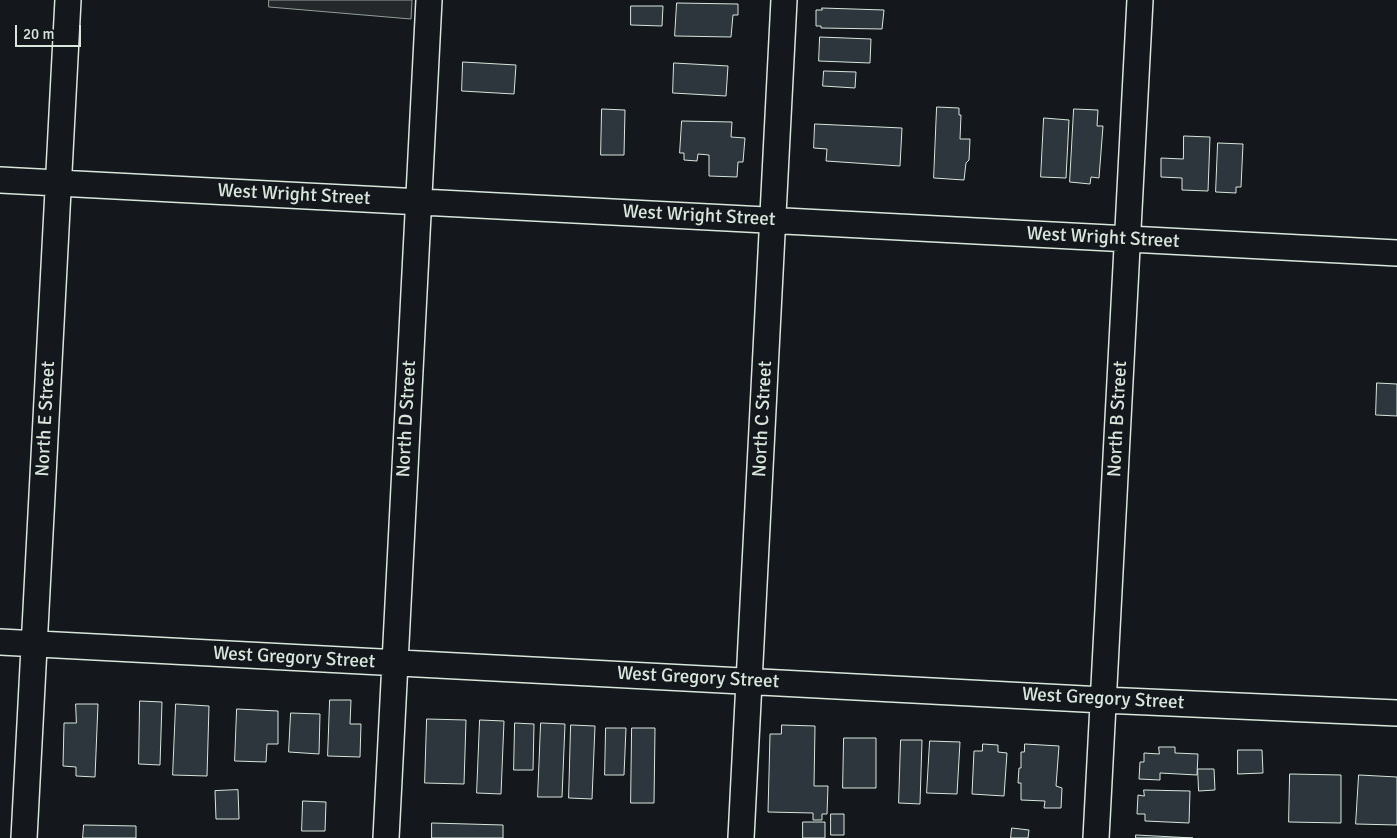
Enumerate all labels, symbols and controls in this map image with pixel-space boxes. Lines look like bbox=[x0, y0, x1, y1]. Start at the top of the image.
scale bar bbox=[18, 15, 84, 47]
text: 20 m bbox=[23, 25, 54, 43]
street label: West Wright Street bbox=[217, 180, 371, 210]
street label: West Wright Street bbox=[622, 201, 776, 231]
street label: West Wright Street bbox=[1026, 223, 1180, 253]
street label: North D Street bbox=[393, 360, 421, 478]
street label: North C Street bbox=[749, 360, 777, 478]
street label: North B Street bbox=[1104, 360, 1132, 478]
street label: North E Street bbox=[32, 361, 60, 477]
street label: West Gregory Street bbox=[212, 642, 376, 674]
street label: West Gregory Street bbox=[616, 662, 780, 694]
street label: West Gregory Street bbox=[1021, 683, 1185, 715]

